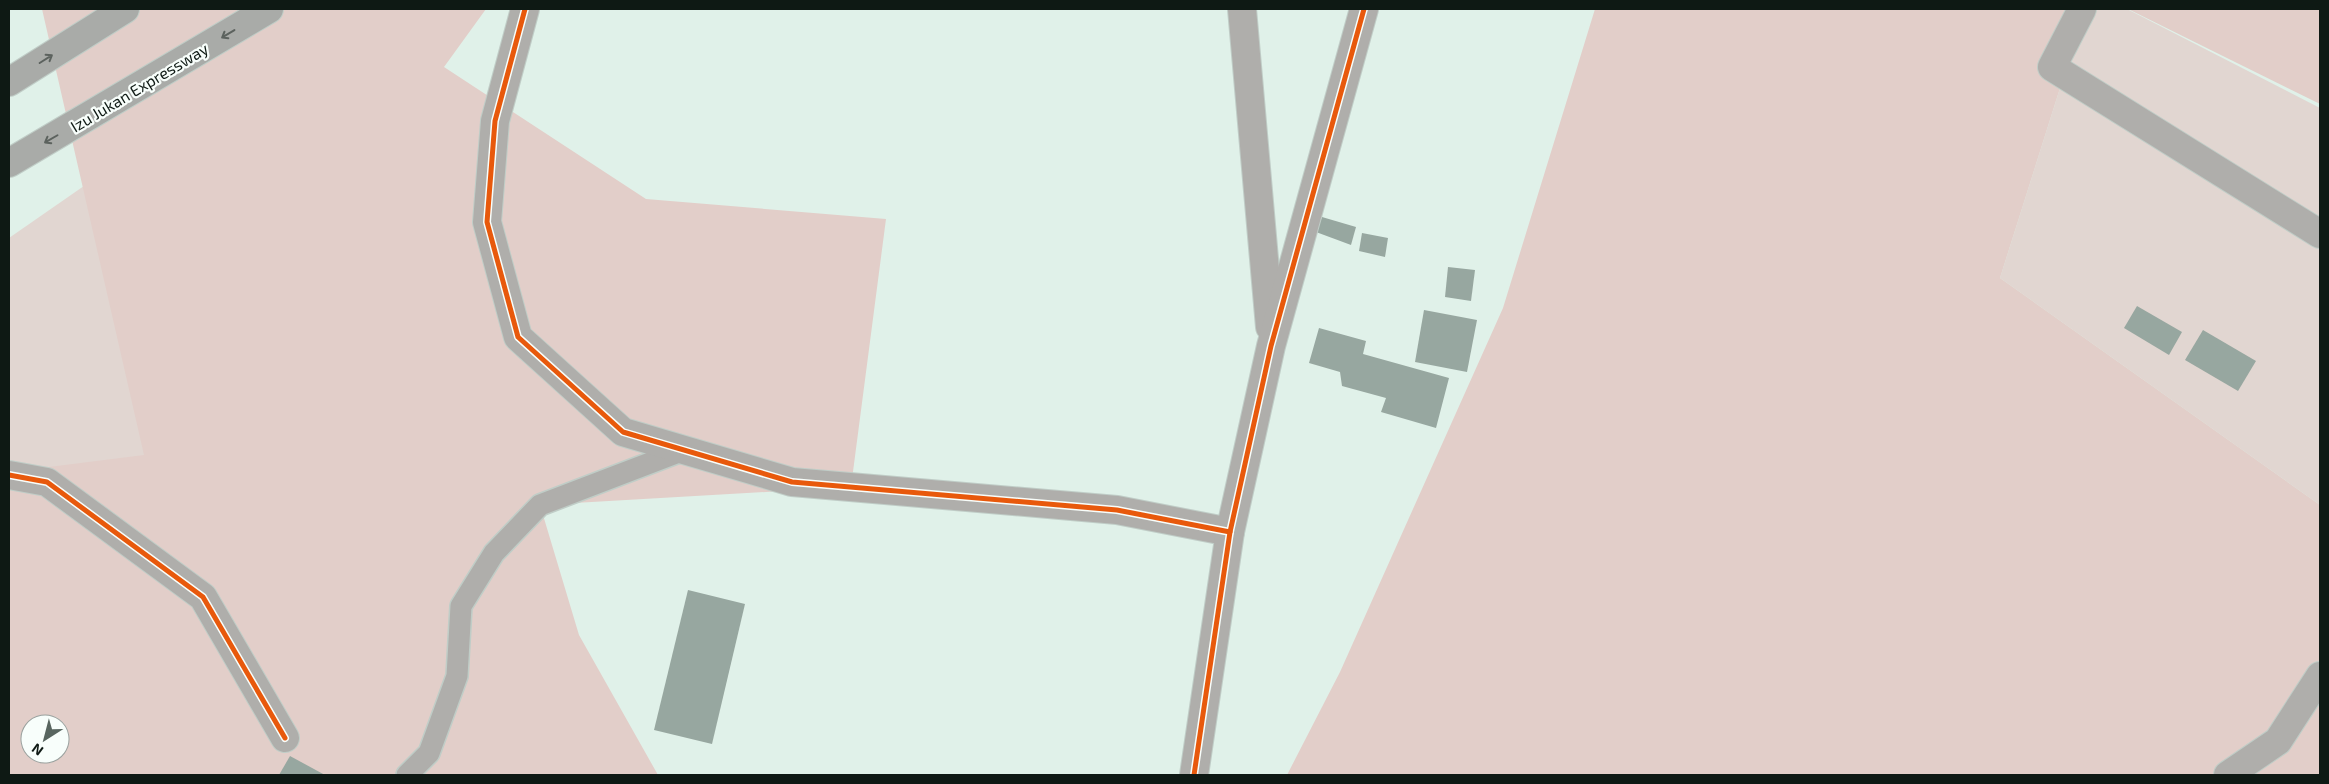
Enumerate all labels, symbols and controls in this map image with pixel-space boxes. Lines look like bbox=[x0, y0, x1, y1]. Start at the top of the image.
one-way arrow bbox=[221, 29, 235, 39]
street label: Izu Jukan Expressway bbox=[67, 38, 212, 136]
one-way arrow bbox=[38, 53, 52, 63]
one-way arrow bbox=[44, 135, 59, 144]
north arrow bbox=[20, 714, 70, 764]
text: N bbox=[28, 740, 46, 760]

